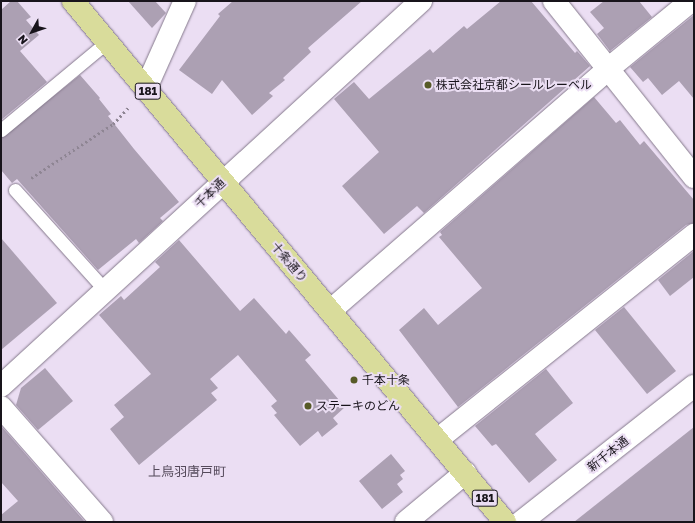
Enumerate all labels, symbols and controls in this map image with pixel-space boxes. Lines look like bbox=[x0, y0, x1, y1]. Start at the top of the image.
north arrow bbox=[12, 12, 52, 52]
text: N bbox=[15, 33, 30, 47]
place label: 株式会社京都シールレーベル bbox=[436, 78, 592, 92]
marker: 株式会社京都シールレーベル bbox=[423, 80, 433, 90]
road number: 181 bbox=[134, 82, 162, 100]
street label: 千本通 bbox=[192, 175, 228, 211]
street label: 十条通り bbox=[268, 239, 310, 285]
place label: 千本十条 bbox=[362, 373, 410, 387]
marker: 千本十条 bbox=[349, 375, 359, 385]
place label: ステーキのどん bbox=[316, 399, 400, 413]
marker: ステーキのどん bbox=[303, 401, 313, 411]
street label: 新千本通 bbox=[585, 434, 631, 474]
district label: 上鳥羽唐戸町 bbox=[148, 463, 226, 479]
road number: 181 bbox=[471, 489, 499, 507]

